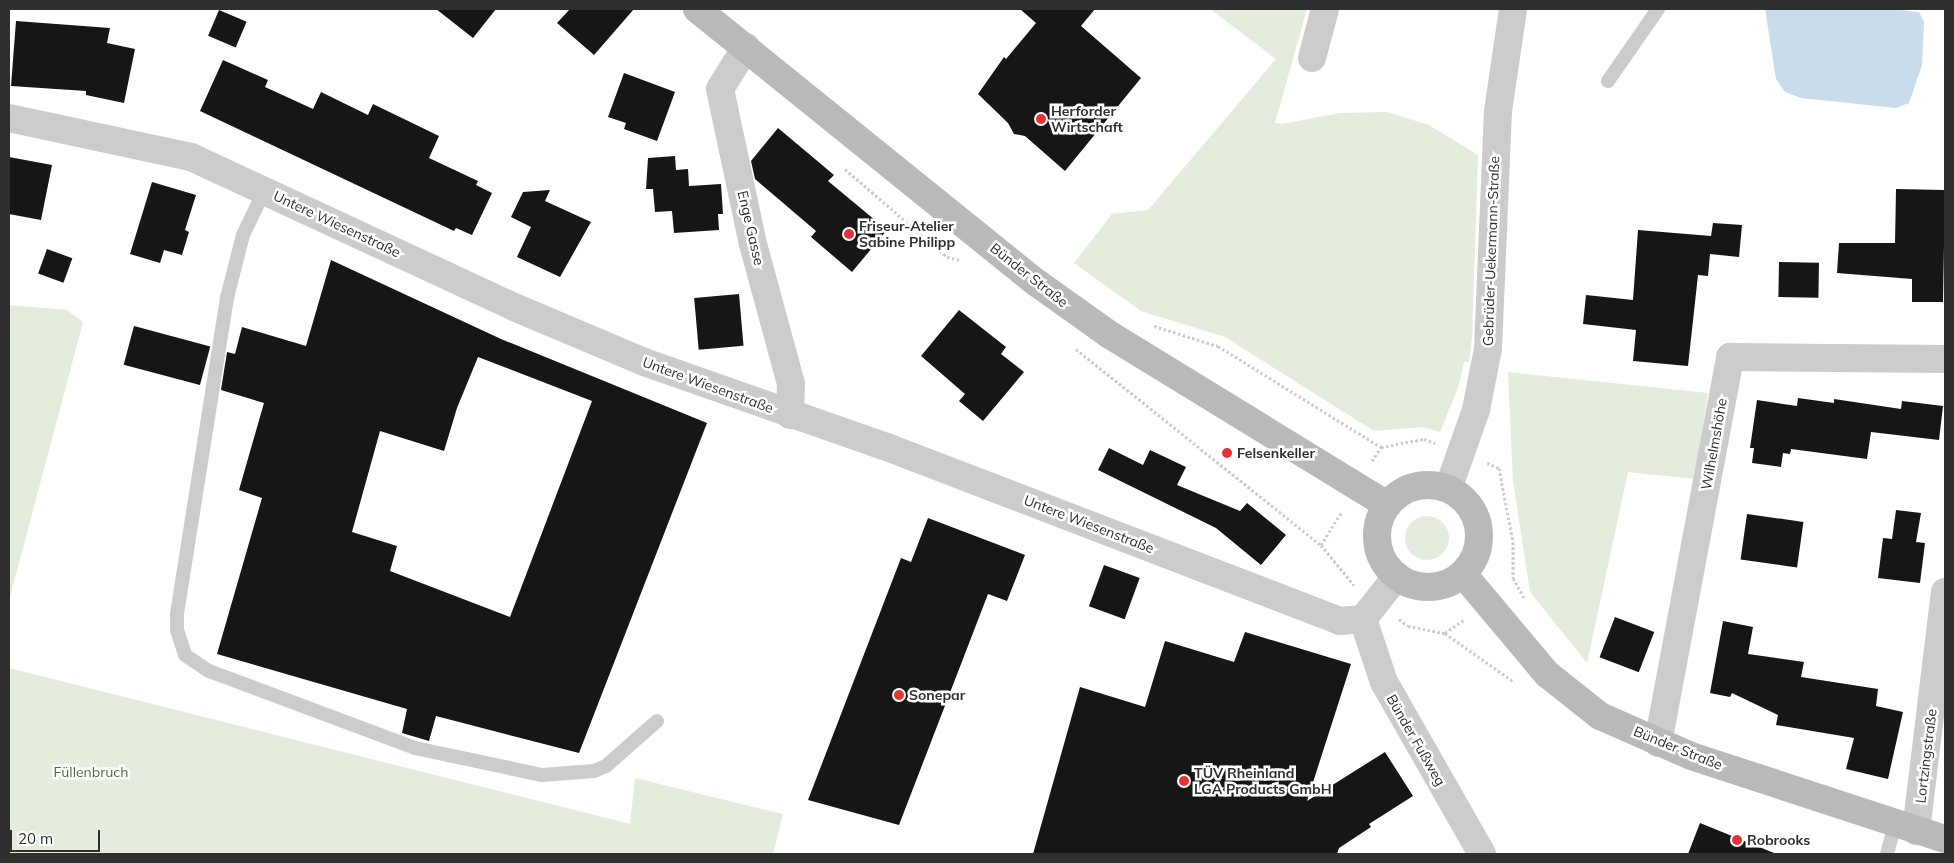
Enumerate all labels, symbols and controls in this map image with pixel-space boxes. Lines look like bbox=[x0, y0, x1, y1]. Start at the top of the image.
place label: Herforder Wirtschaft bbox=[1051, 103, 1123, 136]
marker: Herforder Wirtschaft bbox=[1035, 113, 1047, 125]
street label: Gebrüder-Uekermann-Straße bbox=[1479, 156, 1503, 346]
street label: Untere Wiesenstraße bbox=[271, 187, 403, 261]
street label: Enge Gasse bbox=[734, 189, 768, 267]
place label: Friseur-Atelier Sabine Philipp bbox=[859, 218, 955, 250]
marker: Friseur-Atelier Sabine Philipp bbox=[843, 228, 855, 240]
street label: Bünder Straße bbox=[987, 239, 1071, 311]
street label: Untere Wiesenstraße bbox=[640, 353, 776, 417]
street label: Wilhelmshöhe bbox=[1698, 397, 1730, 491]
place label: Felsenkeller bbox=[1237, 445, 1315, 461]
marker: Felsenkeller bbox=[1221, 447, 1233, 459]
street label: Untere Wiesenstraße bbox=[1022, 491, 1156, 557]
place label: Sonepar bbox=[909, 687, 965, 703]
marker: Sonepar bbox=[893, 689, 905, 701]
street label: Bünder Fußweg bbox=[1383, 691, 1449, 789]
street label: Lortzingstraße bbox=[1912, 708, 1940, 804]
street label: Bünder Straße bbox=[1631, 723, 1725, 773]
park label: Füllenbruch bbox=[54, 764, 128, 780]
place label: TÜV Rheinland LGA Products GmbH bbox=[1194, 765, 1332, 798]
marker: TÜV Rheinland LGA Products GmbH bbox=[1178, 775, 1190, 787]
scale bar bbox=[12, 820, 102, 852]
text: 20 m bbox=[18, 829, 53, 848]
place label: Robrooks bbox=[1747, 832, 1810, 848]
marker: Robrooks bbox=[1731, 834, 1743, 846]

